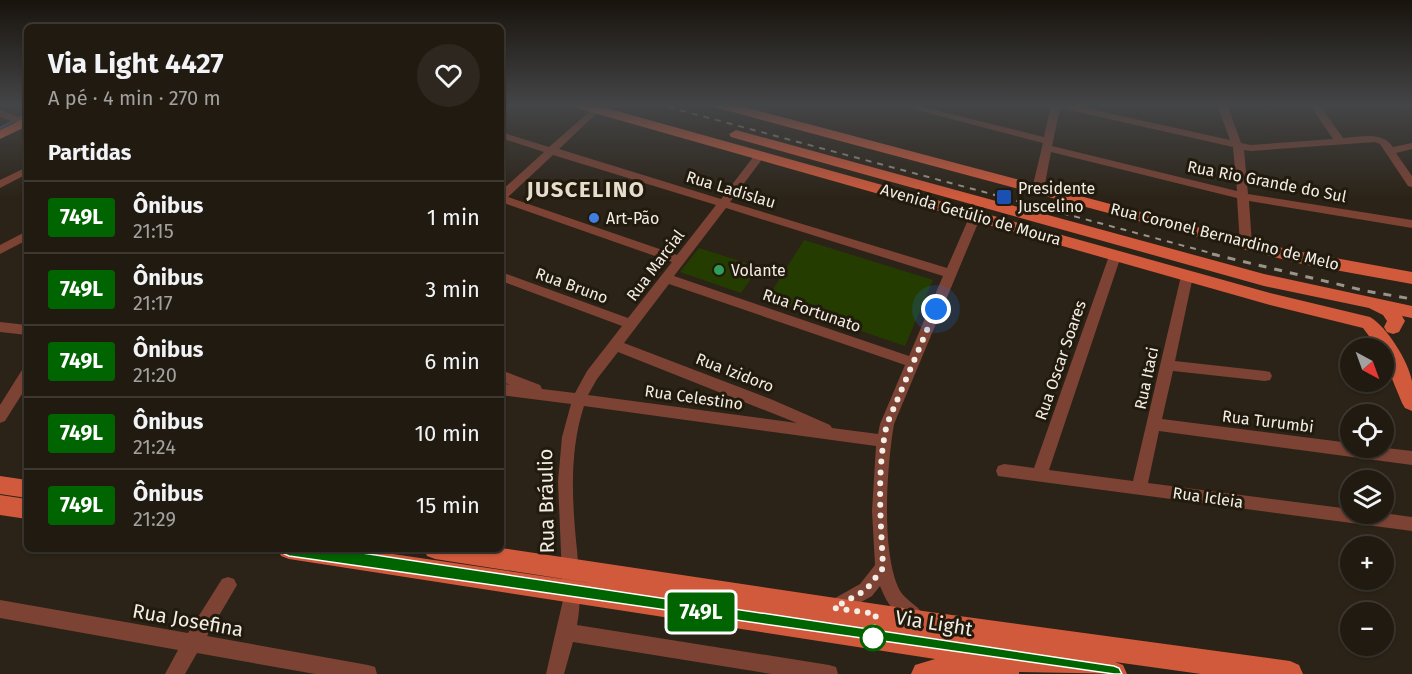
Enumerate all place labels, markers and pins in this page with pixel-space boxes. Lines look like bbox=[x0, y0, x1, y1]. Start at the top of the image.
place label: Presidente Juscelino bbox=[1018, 179, 1095, 216]
marker: Presidente Juscelino bbox=[995, 188, 1013, 206]
place label: Art-Pão bbox=[606, 209, 659, 228]
marker: Art-Pão bbox=[587, 211, 601, 225]
place label: Volante bbox=[731, 261, 786, 280]
marker: Volante bbox=[712, 263, 726, 277]
unlabelled marker bbox=[860, 625, 886, 651]

